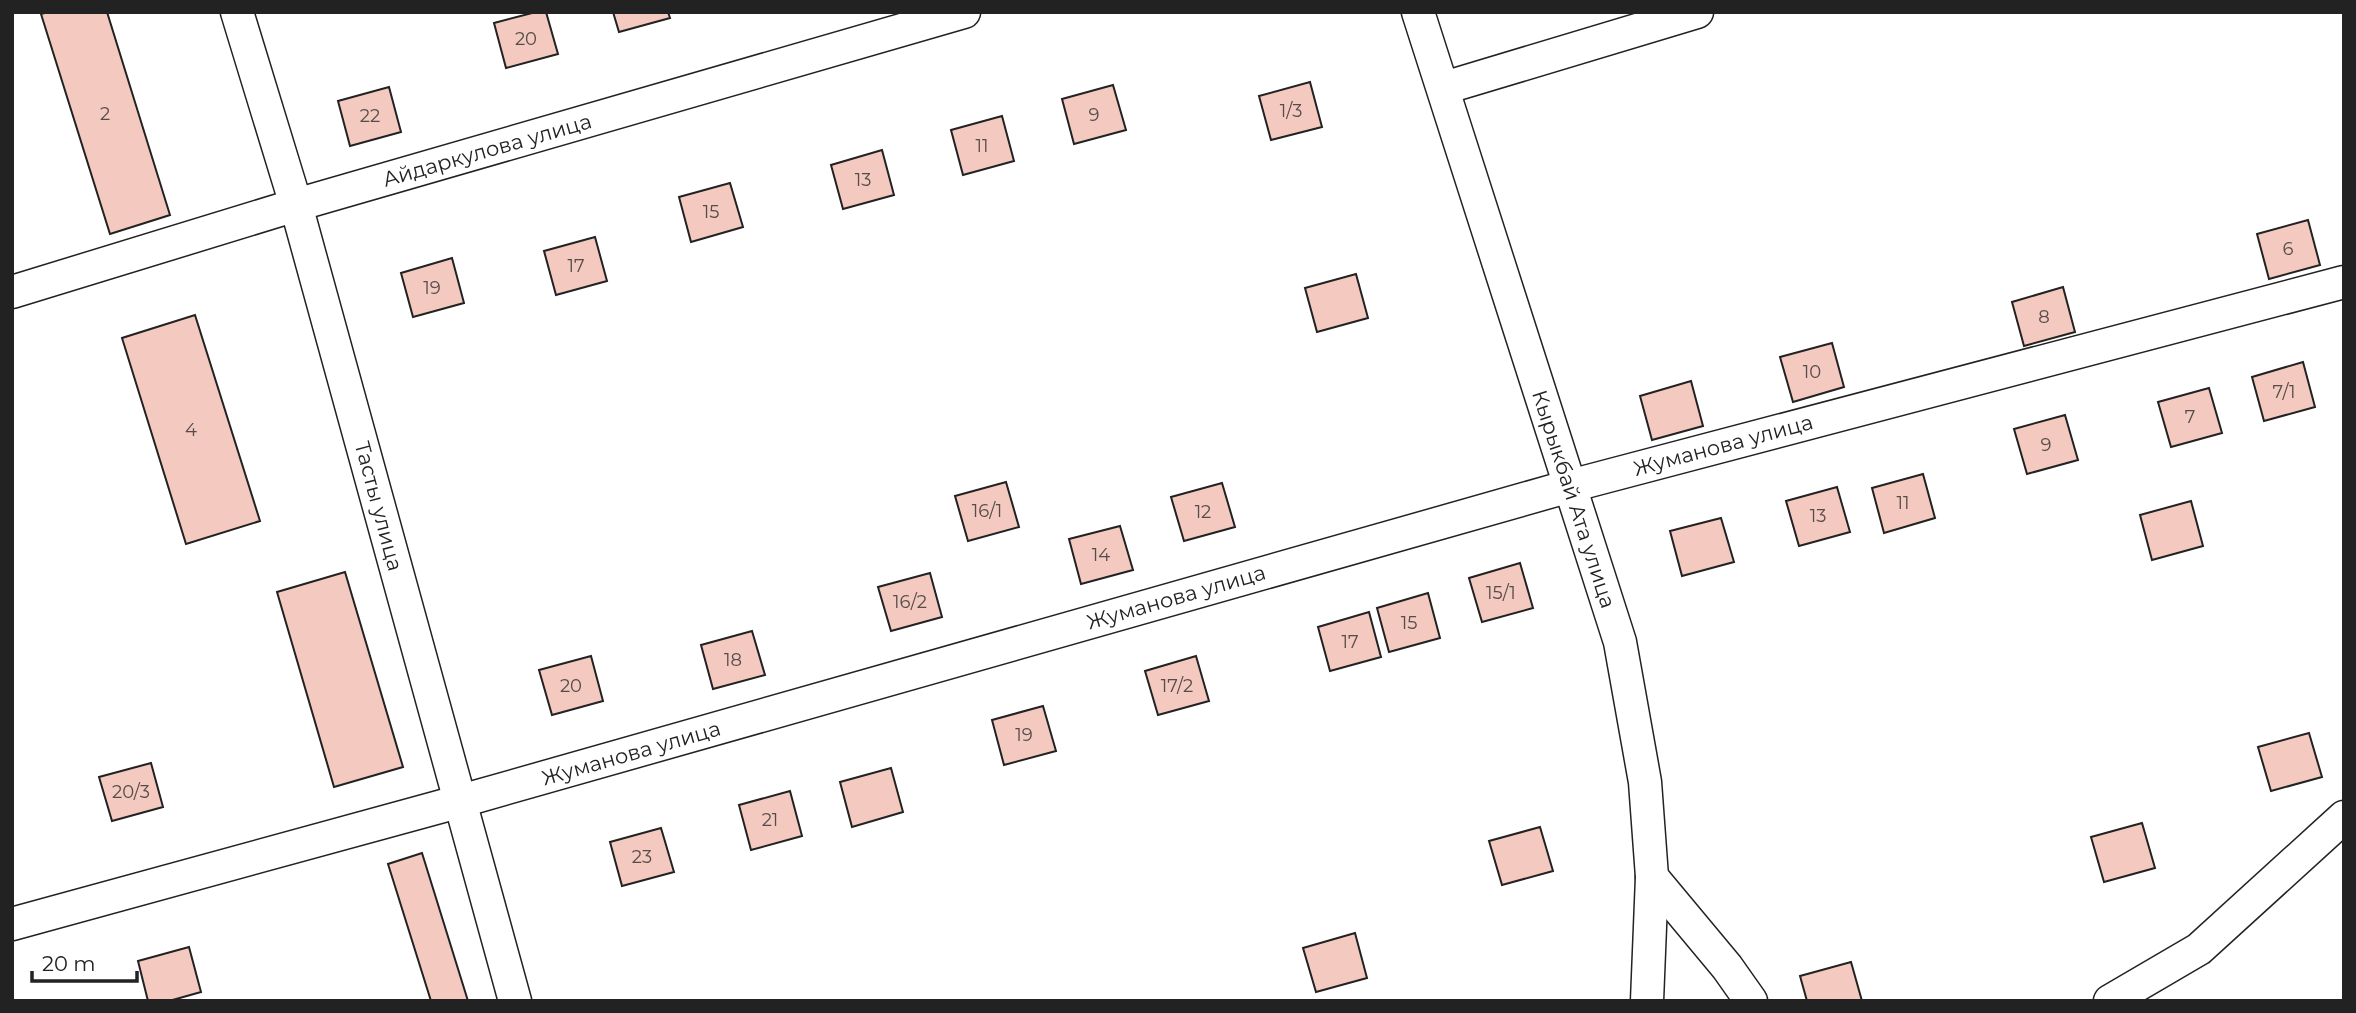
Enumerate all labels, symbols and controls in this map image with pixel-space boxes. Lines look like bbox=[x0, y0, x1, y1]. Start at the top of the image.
house number: 20 bbox=[515, 28, 537, 50]
house number: 1/3 bbox=[1280, 100, 1302, 122]
house number: 2 bbox=[100, 103, 110, 125]
house number: 9 bbox=[1089, 104, 1100, 126]
house number: 22 bbox=[360, 105, 380, 127]
street label: Айдаркулова улица bbox=[380, 108, 594, 192]
house number: 11 bbox=[976, 135, 989, 157]
house number: 13 bbox=[855, 169, 871, 191]
house number: 15 bbox=[703, 201, 719, 223]
house number: 6 bbox=[2283, 238, 2294, 260]
house number: 17 bbox=[567, 255, 585, 277]
house number: 19 bbox=[423, 277, 441, 299]
house number: 8 bbox=[2038, 306, 2050, 328]
house number: 10 bbox=[1803, 361, 1821, 383]
house number: 7/1 bbox=[2273, 381, 2295, 403]
street label: Кырыкбай Ата улица bbox=[1527, 387, 1621, 611]
house number: 7 bbox=[2185, 406, 2195, 428]
street label: Жуманова улица bbox=[1630, 409, 1816, 481]
house number: 4 bbox=[185, 419, 197, 441]
house number: 9 bbox=[2041, 434, 2052, 456]
street label: Тасты улица bbox=[350, 438, 408, 574]
house number: 11 bbox=[1897, 492, 1910, 514]
house number: 16/1 bbox=[972, 500, 1002, 522]
house number: 12 bbox=[1195, 501, 1211, 523]
house number: 13 bbox=[1810, 505, 1826, 527]
house number: 14 bbox=[1092, 544, 1110, 566]
street label: Жуманова улица bbox=[1084, 560, 1268, 634]
house number: 15/1 bbox=[1486, 582, 1516, 604]
house number: 16/2 bbox=[893, 591, 927, 613]
house number: 15 bbox=[1401, 612, 1417, 634]
house number: 17 bbox=[1341, 631, 1359, 653]
house number: 18 bbox=[724, 649, 742, 671]
house number: 20 bbox=[560, 675, 582, 697]
house number: 17/2 bbox=[1161, 675, 1193, 697]
street label: Жуманова улица bbox=[539, 716, 723, 790]
house number: 19 bbox=[1015, 724, 1033, 746]
house number: 20/3 bbox=[112, 781, 150, 803]
house number: 21 bbox=[762, 809, 778, 831]
house number: 23 bbox=[632, 846, 652, 868]
scale bar bbox=[32, 940, 136, 984]
text: 20 m bbox=[42, 951, 96, 976]

